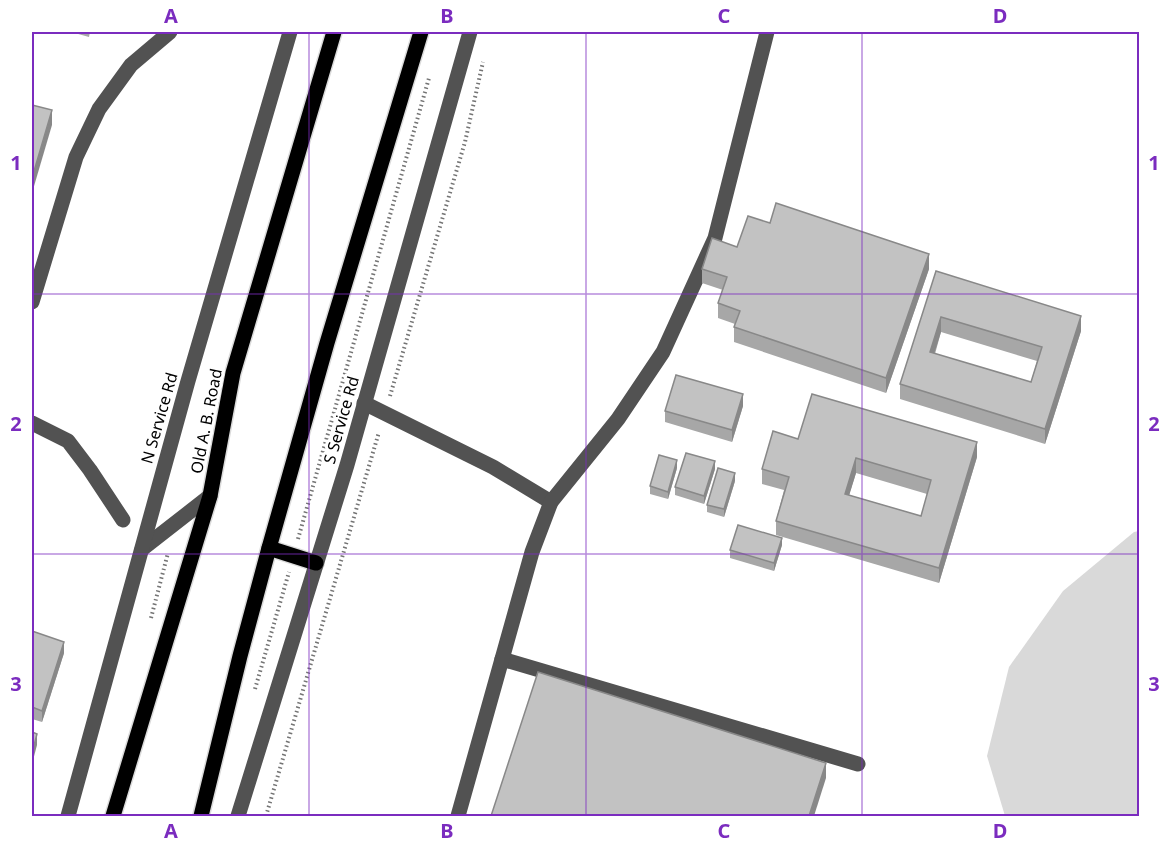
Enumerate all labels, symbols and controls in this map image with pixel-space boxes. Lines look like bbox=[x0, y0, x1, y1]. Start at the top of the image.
text: A bbox=[164, 2, 178, 29]
text: B bbox=[440, 2, 454, 29]
text: C bbox=[718, 2, 731, 29]
text: D bbox=[993, 2, 1007, 29]
text: 1 bbox=[10, 149, 22, 176]
text: 1 bbox=[1148, 149, 1160, 176]
street label: Old A. B. Road bbox=[185, 367, 227, 475]
street label: N Service Rd bbox=[136, 370, 182, 466]
street label: S Service Rd bbox=[318, 374, 364, 466]
text: 2 bbox=[10, 410, 22, 437]
text: 2 bbox=[1148, 410, 1160, 437]
text: 3 bbox=[10, 670, 22, 697]
text: 3 bbox=[1148, 670, 1160, 697]
text: A bbox=[164, 817, 178, 844]
text: B bbox=[440, 817, 454, 844]
text: C bbox=[718, 817, 731, 844]
text: D bbox=[993, 817, 1007, 844]

